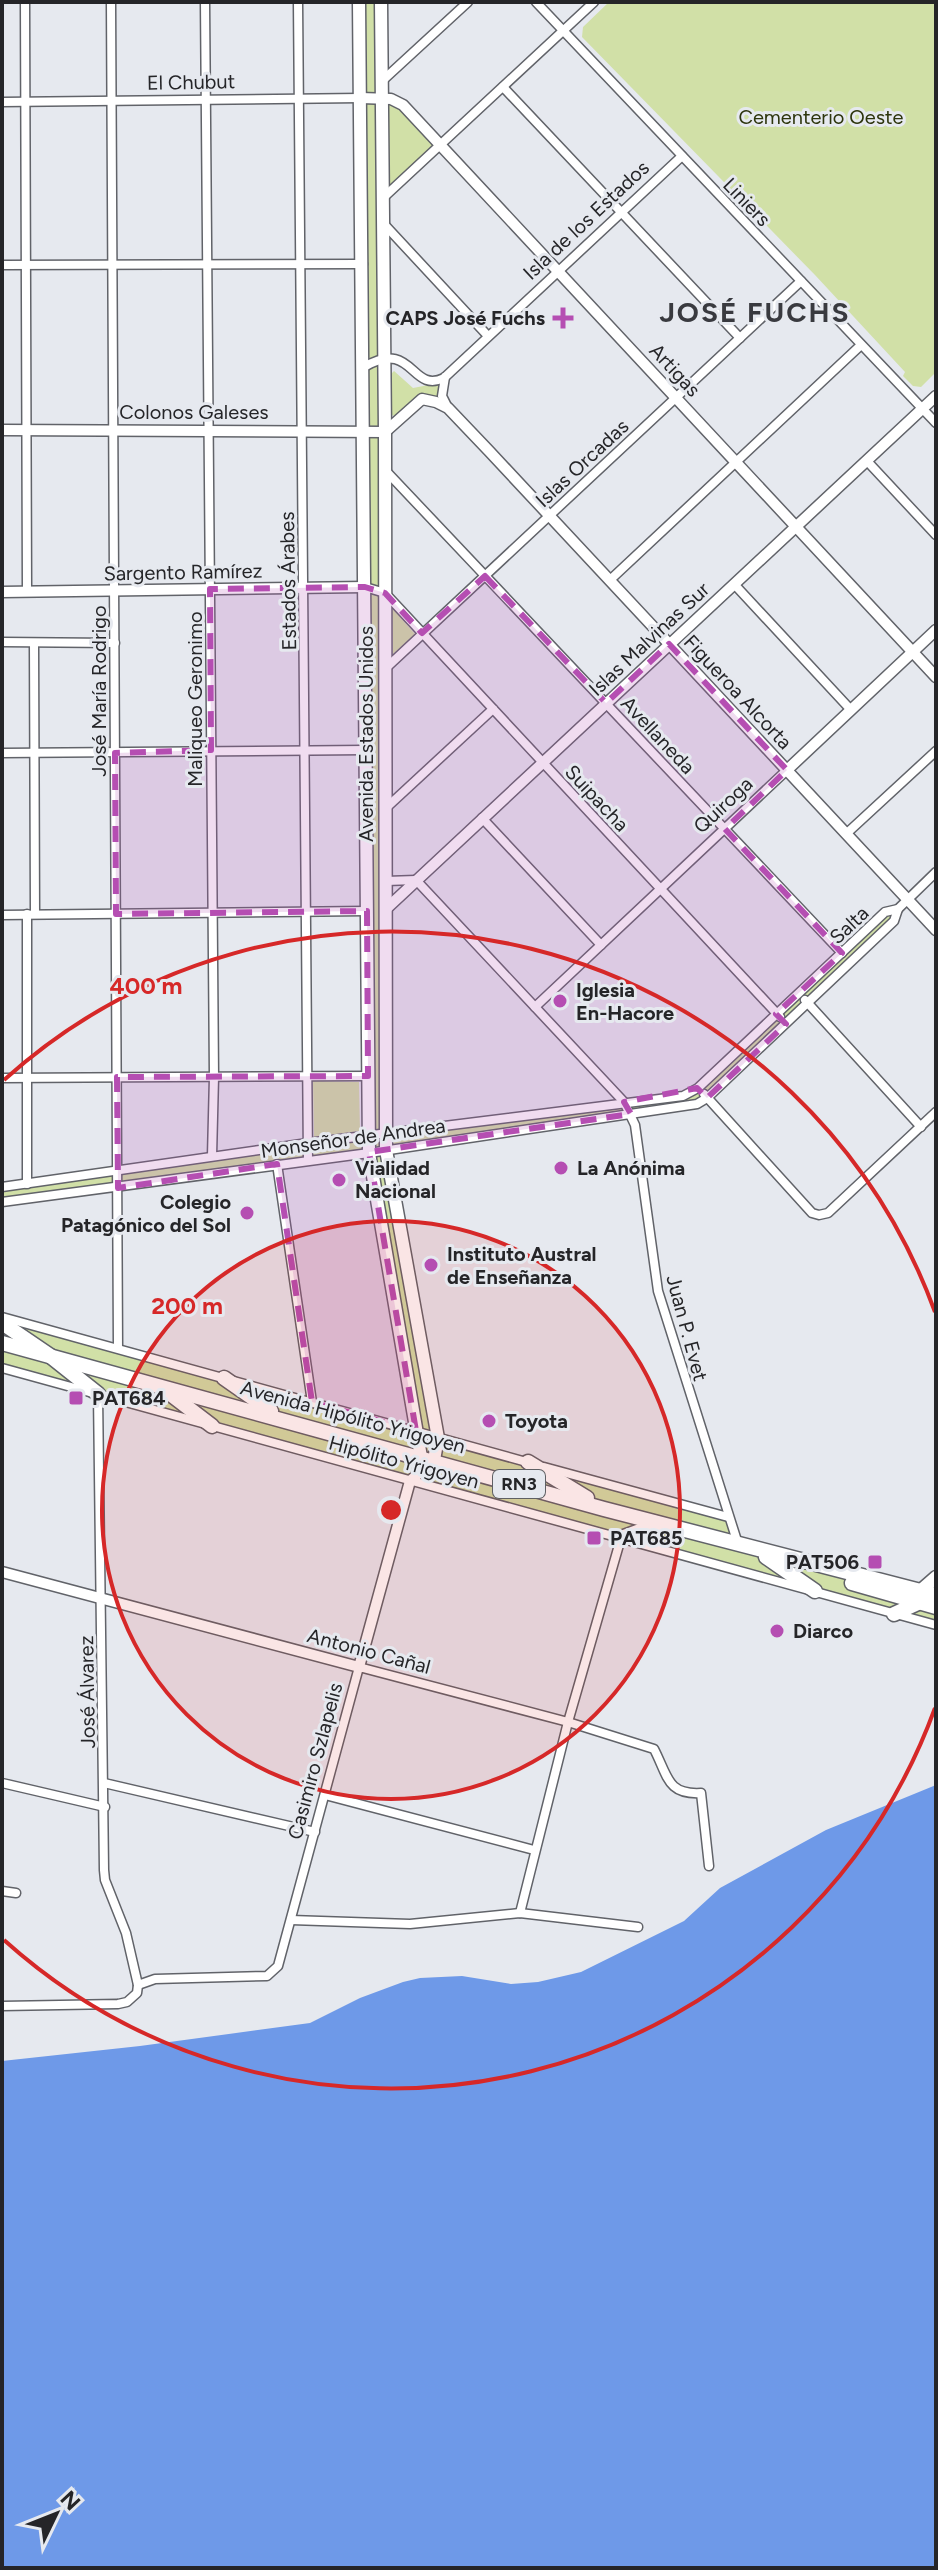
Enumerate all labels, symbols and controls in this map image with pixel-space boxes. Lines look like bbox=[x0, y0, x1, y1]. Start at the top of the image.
street label: El Chubut bbox=[147, 69, 235, 95]
park label: Cementerio Oeste bbox=[739, 105, 904, 129]
street label: Isla de los Estados bbox=[518, 155, 654, 285]
street label: Liniers bbox=[718, 173, 776, 231]
district label: JOSÉ FUCHS bbox=[659, 295, 851, 329]
place label: CAPS José Fuchs bbox=[386, 306, 545, 330]
marker: CAPS José Fuchs bbox=[552, 307, 574, 329]
street label: Artigas bbox=[644, 338, 706, 402]
street label: Colonos Galeses bbox=[119, 400, 269, 424]
street label: Islas Orcadas bbox=[531, 414, 633, 512]
street label: Estados Árabes bbox=[275, 511, 301, 651]
street label: Sargento Ramírez bbox=[103, 559, 263, 585]
street label: Islas Malvinas Sur bbox=[584, 577, 714, 701]
street label: José María Rodrigo bbox=[87, 605, 111, 777]
street label: Maliqueo Geronimo bbox=[183, 611, 207, 787]
street label: Avenida Estados Unidos bbox=[354, 626, 378, 842]
street label: Figueroa Alcorta bbox=[679, 630, 797, 754]
street label: Avellaneda bbox=[616, 691, 700, 779]
street label: Suipacha bbox=[560, 760, 634, 836]
street label: Quiroga bbox=[689, 772, 757, 838]
street label: Salta bbox=[825, 901, 873, 949]
text: 400 m bbox=[110, 971, 182, 1000]
place label: Iglesia En-Hacore bbox=[576, 978, 674, 1025]
marker: Iglesia En-Hacore bbox=[551, 992, 569, 1010]
street label: Monseñor de Andrea bbox=[259, 1113, 447, 1163]
place label: Vialidad Nacional bbox=[355, 1156, 436, 1203]
place label: La Anónima bbox=[577, 1156, 685, 1180]
marker: La Anónima bbox=[552, 1159, 570, 1177]
marker: Vialidad Nacional bbox=[330, 1171, 348, 1189]
place label: Colegio Patagónico del Sol bbox=[61, 1190, 231, 1237]
marker: Colegio Patagónico del Sol bbox=[238, 1204, 256, 1222]
place label: Instituto Austral de Enseñanza bbox=[447, 1242, 597, 1289]
marker: Instituto Austral de Enseñanza bbox=[422, 1256, 440, 1274]
street label: Juan P. Evet bbox=[661, 1272, 713, 1384]
text: 200 m bbox=[151, 1291, 223, 1320]
street label: Avenida Hipólito Yrigoyen bbox=[238, 1375, 468, 1459]
place label: PAT684 bbox=[92, 1386, 166, 1410]
marker: PAT684 bbox=[67, 1389, 85, 1407]
place label: Toyota bbox=[505, 1409, 568, 1433]
marker: Toyota bbox=[480, 1412, 498, 1430]
street label: Hipólito Yrigoyen bbox=[326, 1430, 482, 1494]
road number: RN3 bbox=[493, 1470, 545, 1498]
centre of rings bbox=[377, 1496, 405, 1524]
place label: PAT685 bbox=[610, 1526, 683, 1550]
marker: PAT685 bbox=[585, 1529, 603, 1547]
place label: PAT506 bbox=[786, 1550, 859, 1574]
marker: PAT506 bbox=[866, 1553, 884, 1571]
place label: Diarco bbox=[793, 1619, 853, 1643]
marker: Diarco bbox=[768, 1622, 786, 1640]
street label: Antonio Cañal bbox=[305, 1623, 433, 1679]
street label: José Álvarez bbox=[74, 1635, 100, 1749]
street label: Casimiro Szlapelis bbox=[283, 1680, 347, 1842]
north arrow bbox=[16, 2474, 96, 2554]
text: N bbox=[55, 2485, 86, 2516]

